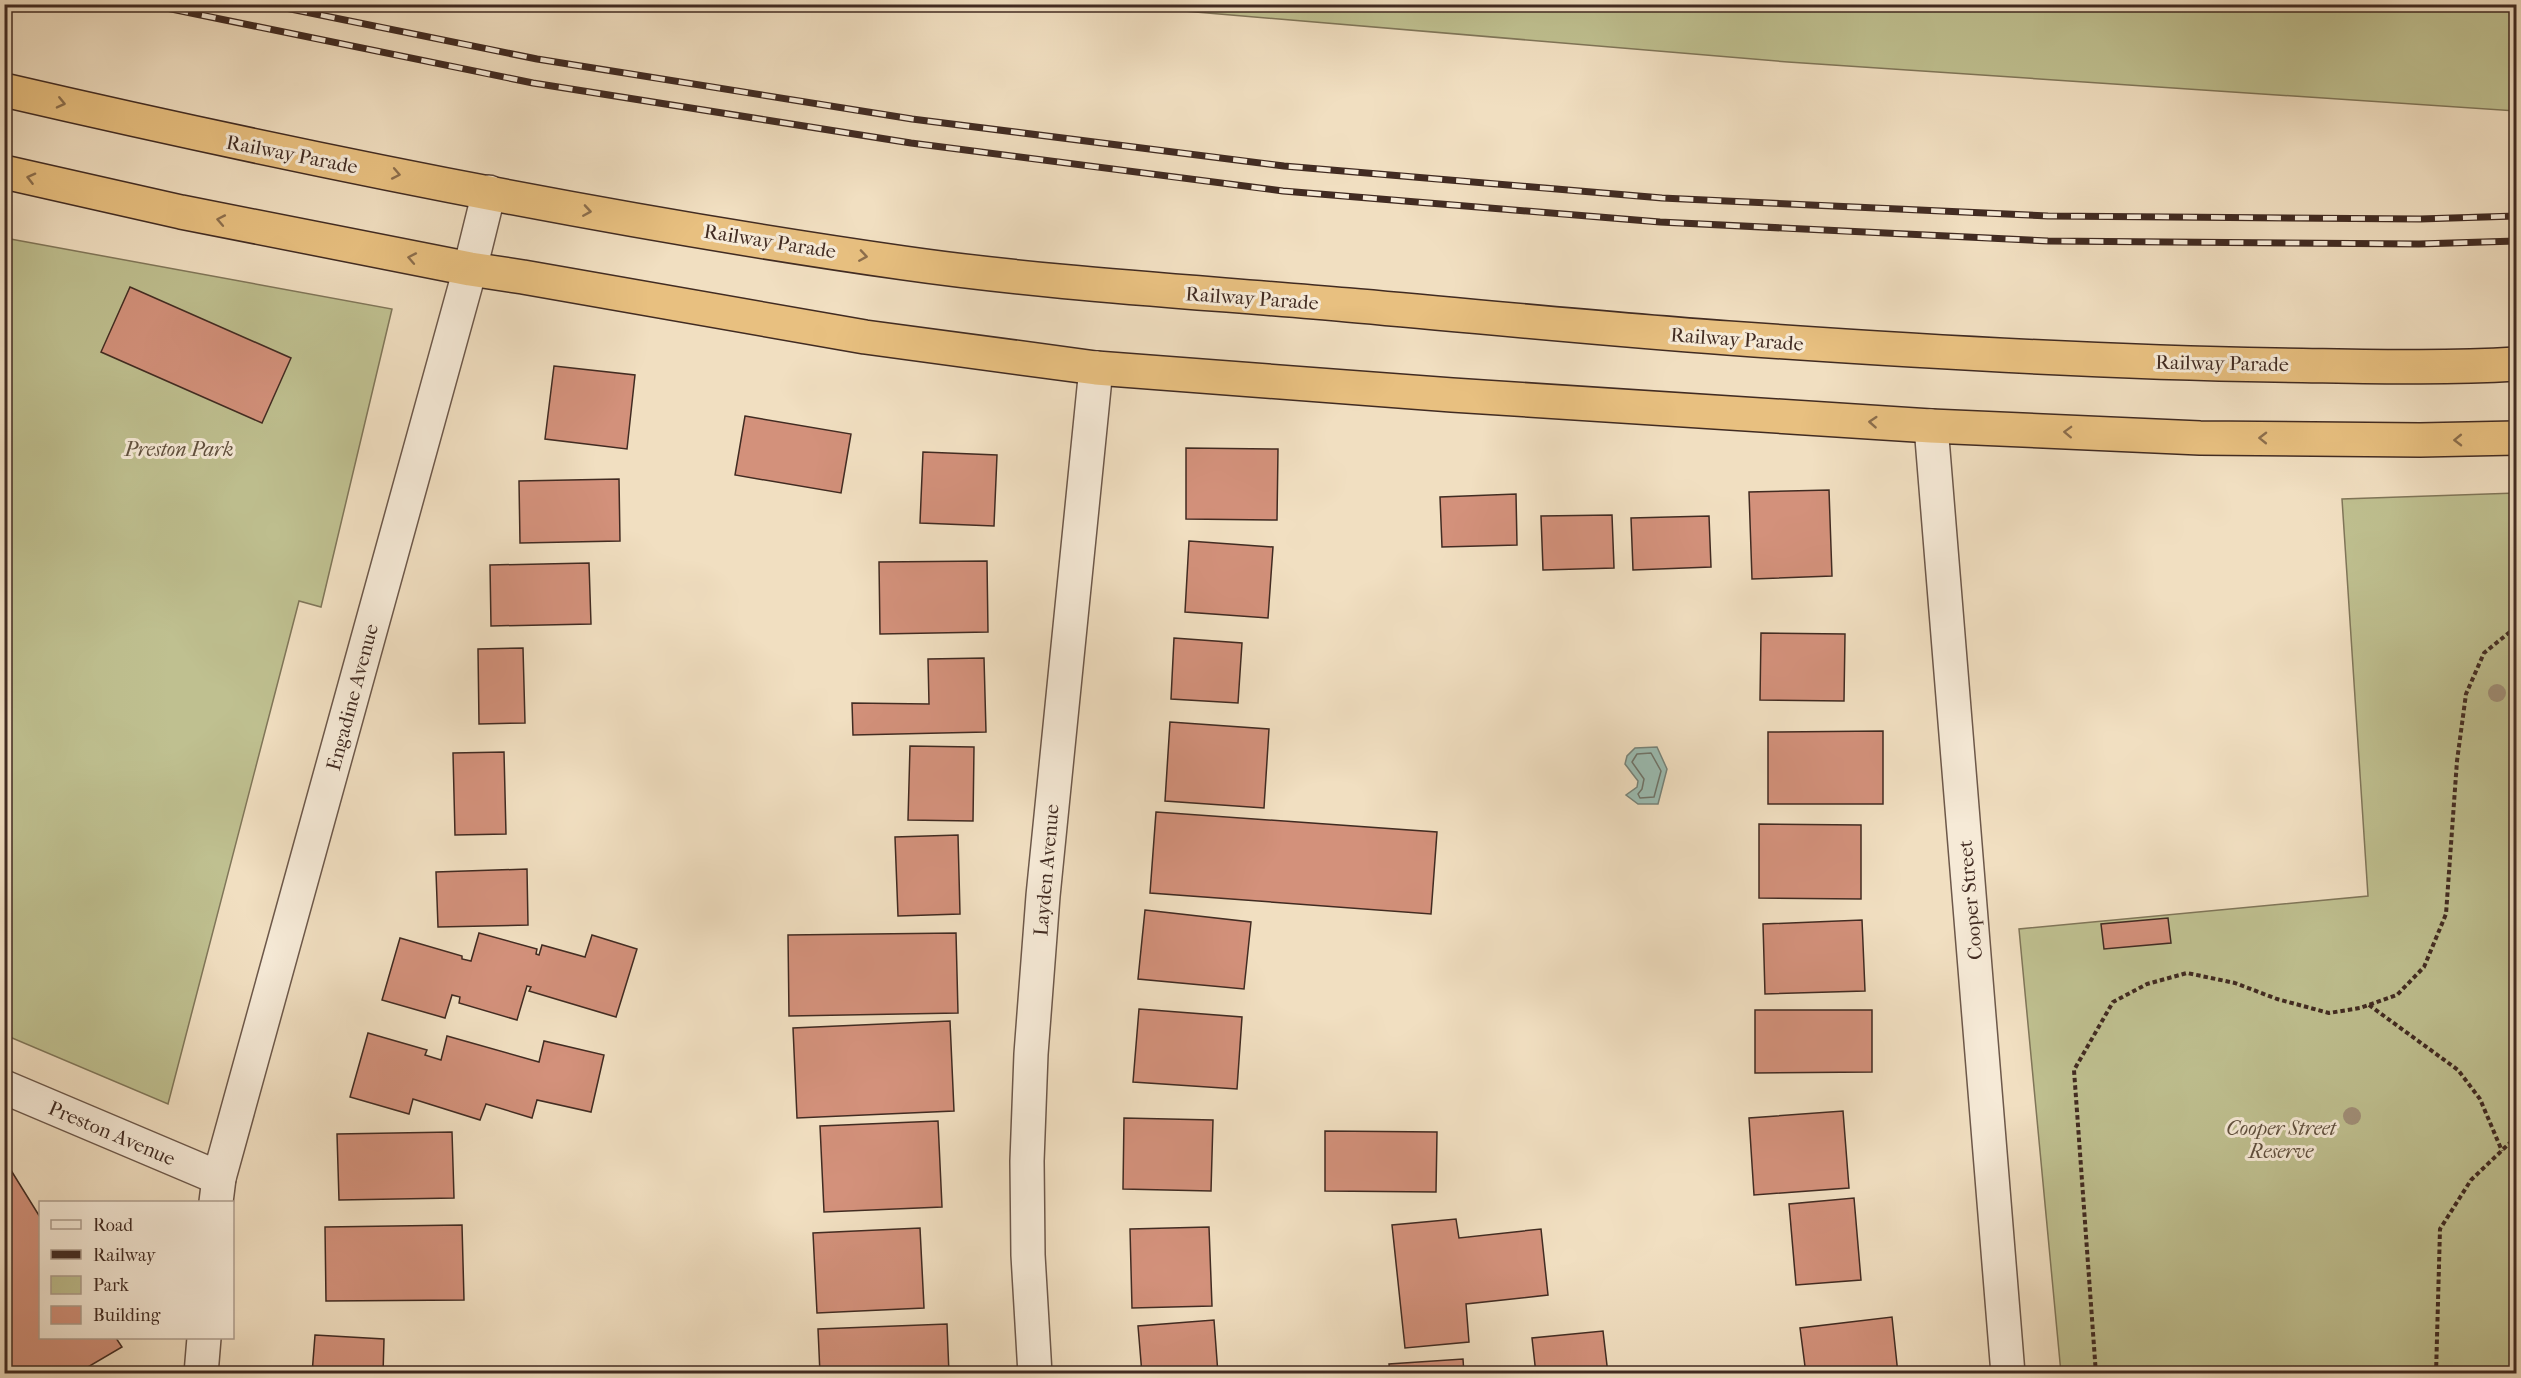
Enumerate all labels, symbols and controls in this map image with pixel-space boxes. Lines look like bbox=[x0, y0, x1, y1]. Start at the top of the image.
one-way arrow bbox=[56, 96, 66, 109]
street label: Railway Parade bbox=[224, 130, 360, 179]
one-way arrow bbox=[391, 167, 401, 180]
one-way arrow bbox=[26, 173, 36, 186]
one-way arrow bbox=[582, 204, 592, 217]
one-way arrow bbox=[216, 214, 226, 227]
street label: Railway Parade bbox=[702, 220, 838, 263]
one-way arrow bbox=[857, 249, 867, 262]
one-way arrow bbox=[408, 252, 418, 265]
street label: Railway Parade bbox=[1185, 282, 1319, 315]
street label: Railway Parade bbox=[1670, 323, 1804, 356]
street label: Railway Parade bbox=[2155, 351, 2289, 376]
one-way arrow bbox=[1869, 416, 1878, 429]
one-way arrow bbox=[2064, 426, 2073, 439]
one-way arrow bbox=[2259, 432, 2268, 445]
one-way arrow bbox=[2454, 433, 2463, 446]
park label: Preston Park bbox=[124, 438, 233, 461]
street label: Engadine Avenue bbox=[322, 621, 383, 773]
street label: Layden Avenue bbox=[1029, 803, 1064, 937]
street label: Cooper Street bbox=[1954, 839, 1987, 961]
street label: Preston Avenue bbox=[45, 1096, 179, 1171]
park label: Cooper Street Reserve bbox=[2226, 1117, 2338, 1163]
legend bbox=[39, 1201, 234, 1339]
text: Road bbox=[93, 1215, 133, 1236]
text: Railway bbox=[93, 1245, 157, 1266]
text: Park bbox=[93, 1275, 130, 1296]
text: Building bbox=[93, 1305, 161, 1326]

